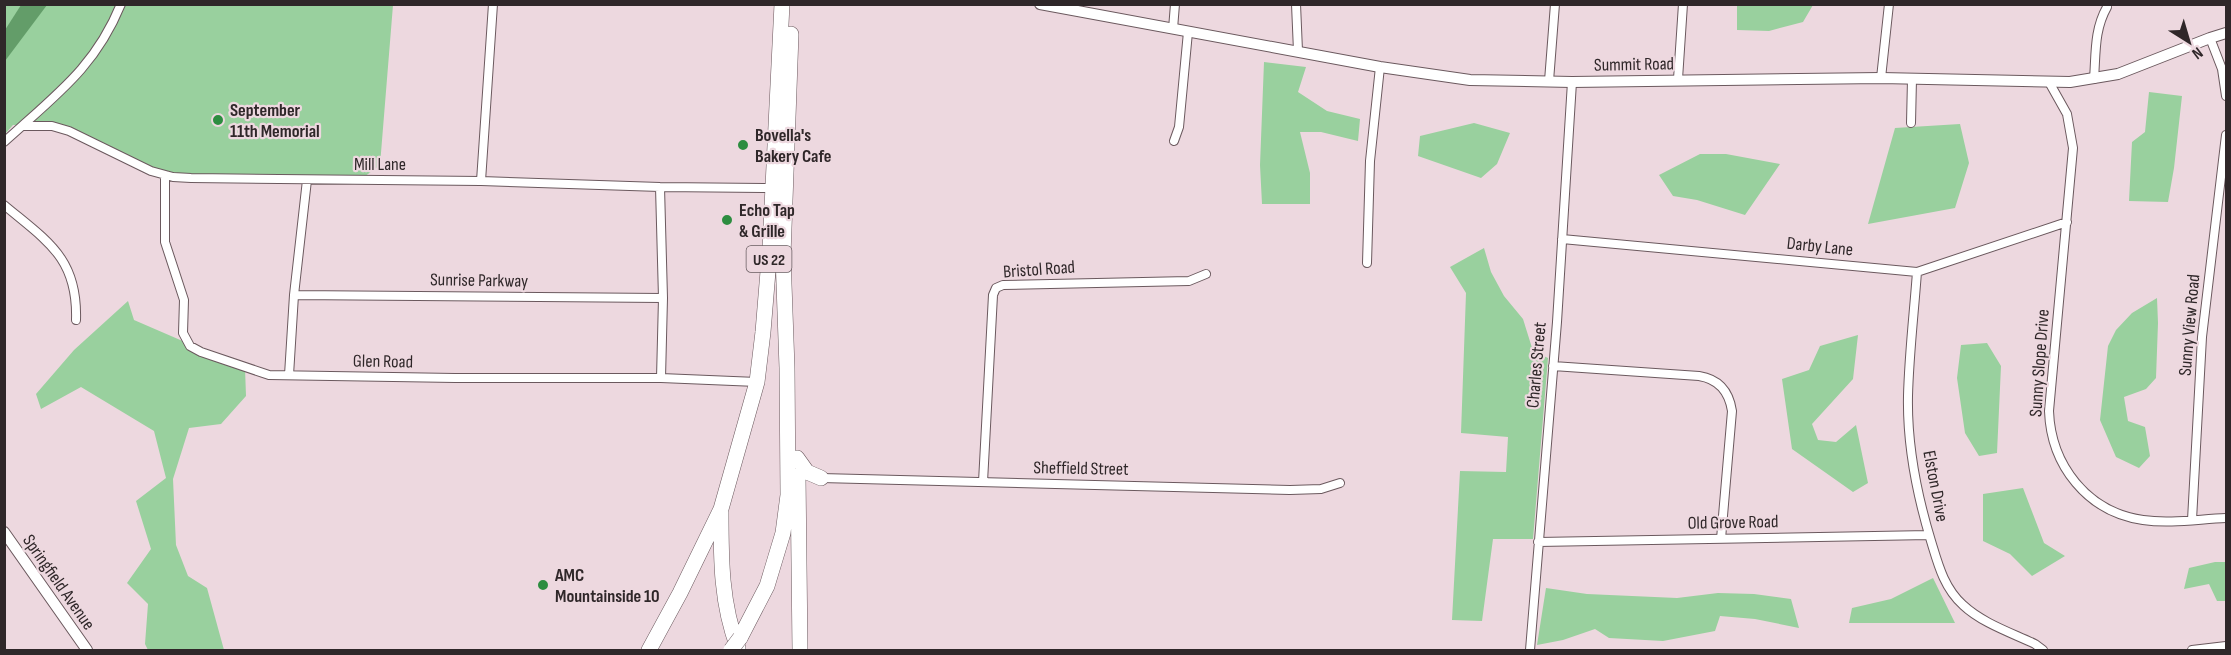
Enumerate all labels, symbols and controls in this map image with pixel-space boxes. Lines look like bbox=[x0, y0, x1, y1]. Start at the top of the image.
north arrow bbox=[2159, 12, 2219, 72]
text: N bbox=[2188, 43, 2206, 63]
street label: Summit Road bbox=[1594, 53, 1674, 76]
place label: September 11th Memorial bbox=[230, 100, 320, 142]
marker: September 11th Memorial bbox=[211, 113, 225, 127]
place label: Bovella's Bakery Cafe bbox=[755, 125, 831, 167]
marker: Bovella's Bakery Cafe bbox=[736, 138, 750, 152]
street label: Mill Lane bbox=[354, 154, 406, 175]
place label: Echo Tap & Grille bbox=[739, 200, 795, 242]
marker: Echo Tap & Grille bbox=[720, 213, 734, 227]
street label: Darby Lane bbox=[1786, 233, 1854, 260]
road number: US 22 bbox=[746, 246, 792, 272]
street label: Bristol Road bbox=[1002, 257, 1076, 282]
street label: Sunrise Parkway bbox=[430, 269, 528, 292]
street label: Sunny View Road bbox=[2175, 273, 2204, 377]
street label: Sunny Slope Drive bbox=[2025, 308, 2054, 418]
street label: Charles Street bbox=[1522, 321, 1551, 409]
street label: Glen Road bbox=[353, 350, 413, 373]
street label: Elston Drive bbox=[1918, 449, 1953, 523]
street label: Sheffield Street bbox=[1033, 457, 1129, 480]
street label: Old Grove Road bbox=[1687, 511, 1779, 534]
street label: Springfield Avenue bbox=[18, 531, 99, 634]
place label: AMC Mountainside 10 bbox=[554, 565, 660, 607]
marker: AMC Mountainside 10 bbox=[536, 578, 550, 592]

